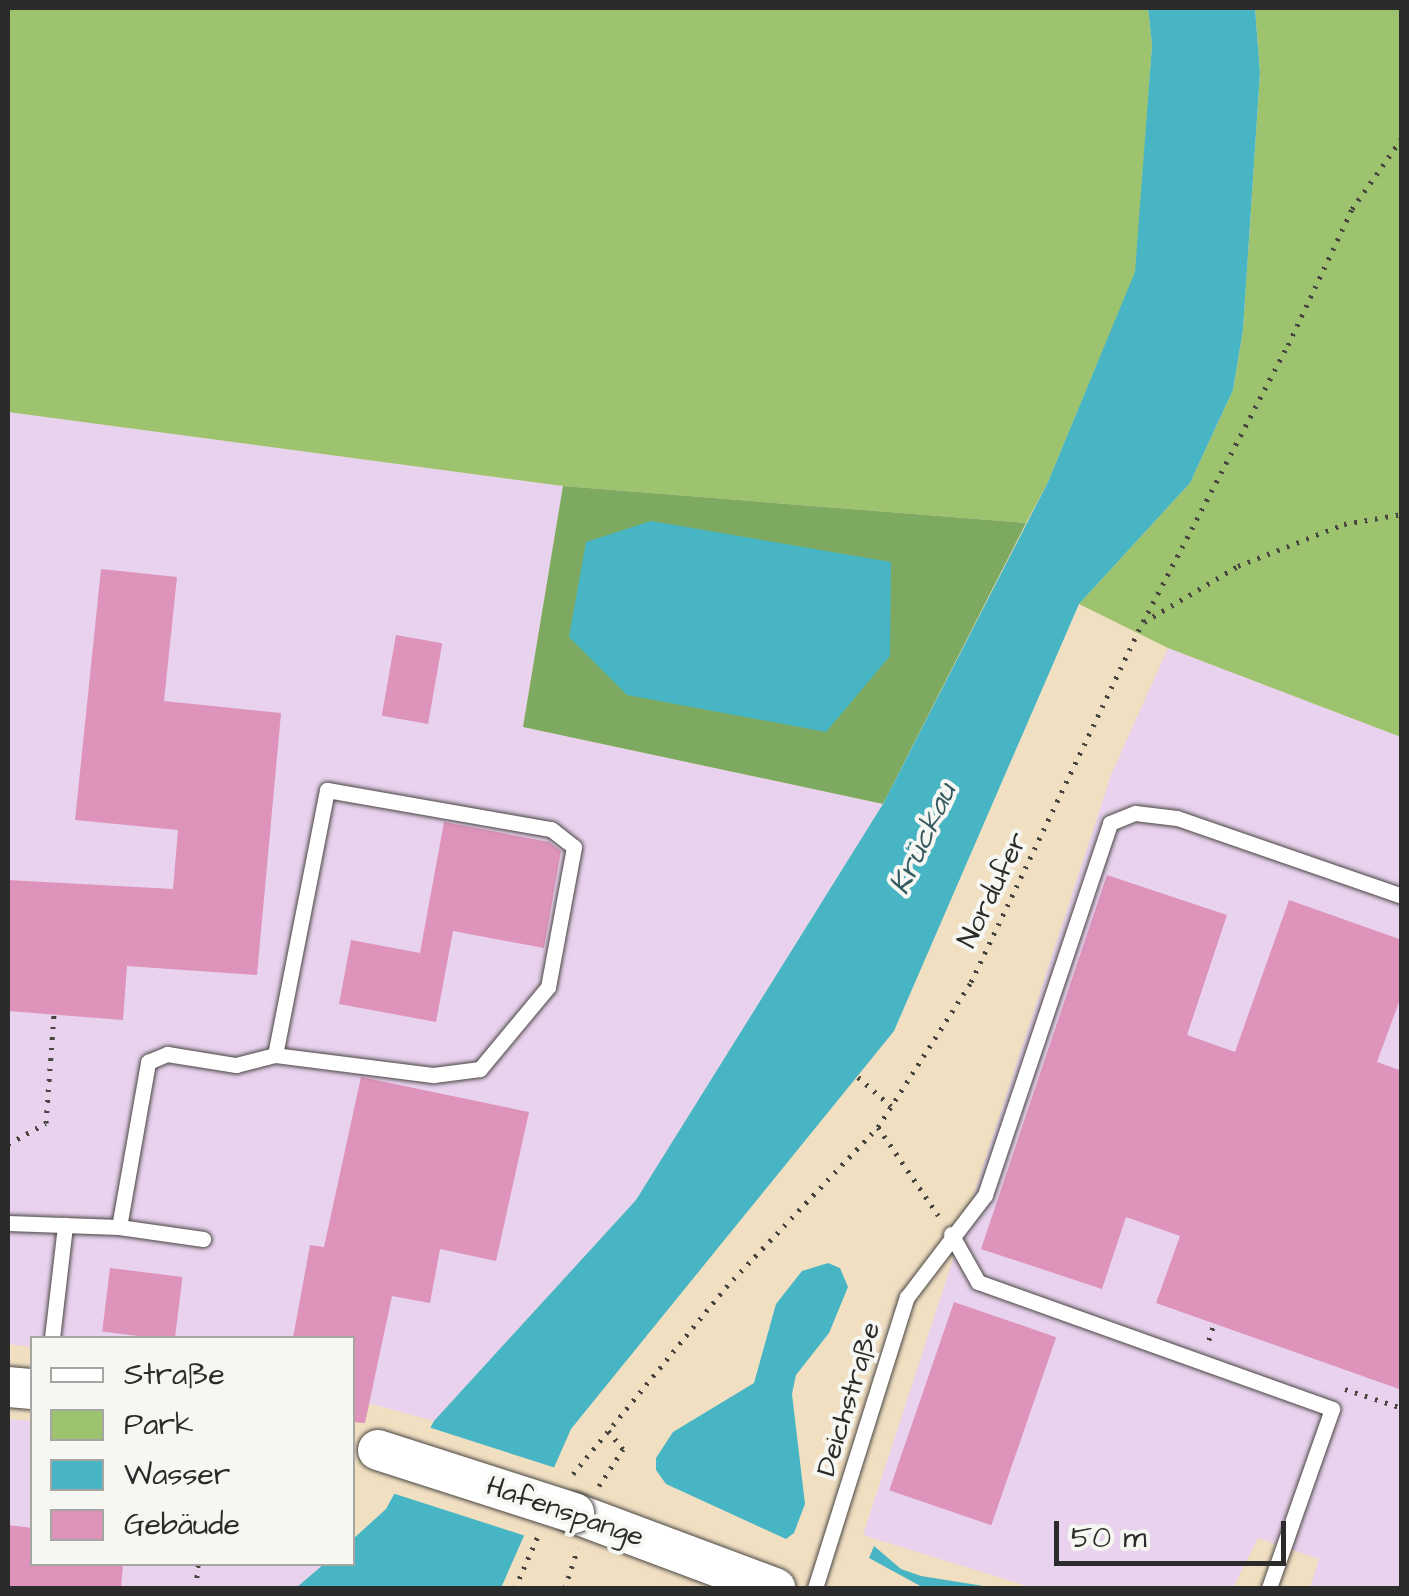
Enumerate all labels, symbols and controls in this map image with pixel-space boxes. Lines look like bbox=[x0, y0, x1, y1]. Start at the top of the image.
water label: Krückau bbox=[882, 778, 964, 900]
street label: Nordufer bbox=[951, 827, 1035, 953]
street label: Deichstraße bbox=[810, 1318, 888, 1480]
legend bbox=[30, 1336, 355, 1566]
text: Straße bbox=[124, 1354, 225, 1396]
text: Park bbox=[124, 1404, 193, 1446]
text: Wasser bbox=[124, 1454, 230, 1496]
street label: Hafenspange bbox=[482, 1469, 648, 1555]
scale bar bbox=[1059, 1501, 1292, 1563]
text: Gebäude bbox=[124, 1504, 240, 1546]
text: 50 m bbox=[1071, 1517, 1147, 1559]

